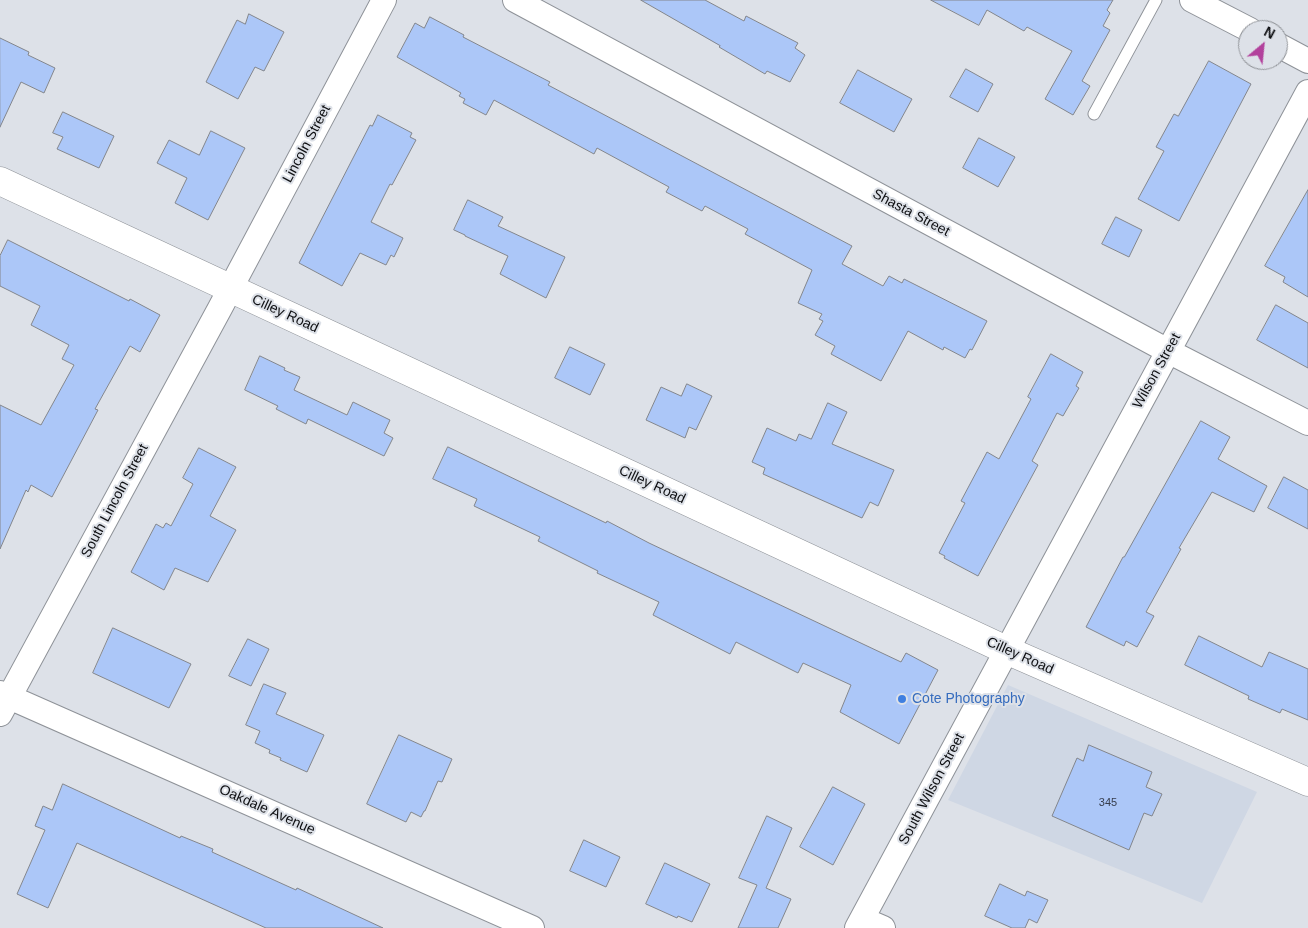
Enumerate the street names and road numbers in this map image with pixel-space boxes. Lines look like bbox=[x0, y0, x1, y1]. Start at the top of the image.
street label: Lincoln Street bbox=[279, 102, 335, 186]
street label: Shasta Street bbox=[870, 186, 952, 240]
street label: Cilley Road bbox=[249, 291, 321, 337]
street label: Wilson Street bbox=[1129, 331, 1185, 411]
street label: South Lincoln Street bbox=[78, 441, 152, 561]
street label: Cilley Road bbox=[616, 462, 688, 508]
street label: Cilley Road bbox=[984, 634, 1056, 678]
street label: South Wilson Street bbox=[896, 730, 968, 848]
street label: Oakdale Avenue bbox=[216, 781, 318, 839]

